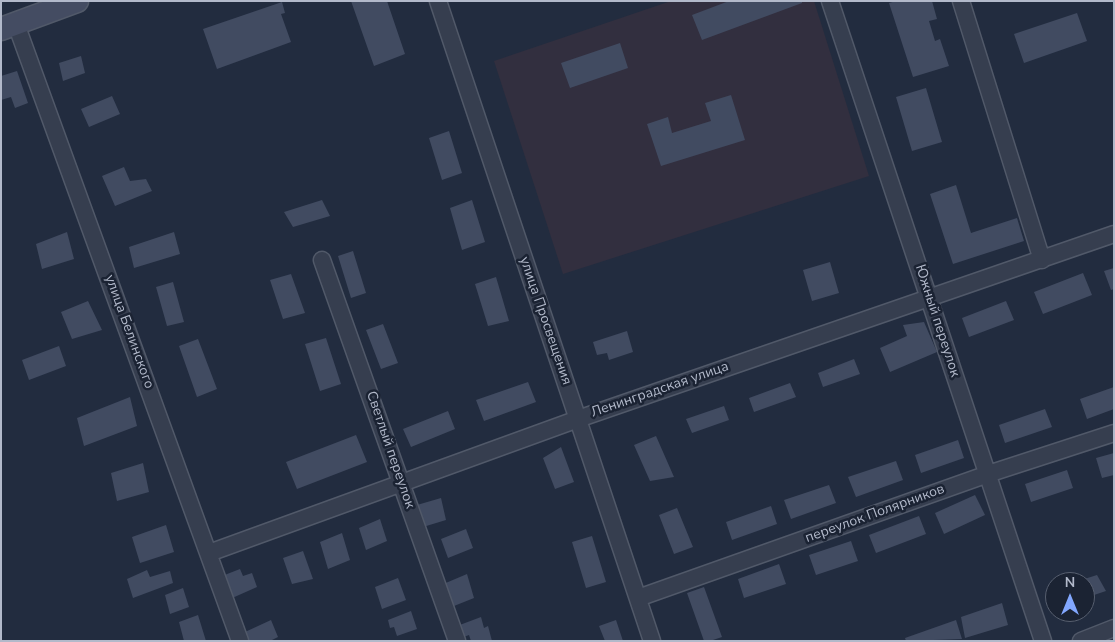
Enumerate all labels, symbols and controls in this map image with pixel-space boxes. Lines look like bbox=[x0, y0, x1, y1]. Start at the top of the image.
street label: улица Просвещения bbox=[515, 255, 575, 387]
street label: Южный переулок bbox=[911, 263, 963, 379]
street label: улица Белинского bbox=[101, 273, 157, 391]
street label: Ленинградская улица bbox=[589, 359, 731, 421]
street label: Светлый переулок bbox=[362, 389, 418, 511]
street label: переулок Полярников bbox=[803, 481, 947, 547]
north arrow bbox=[1045, 572, 1095, 622]
text: N bbox=[1065, 573, 1075, 592]

